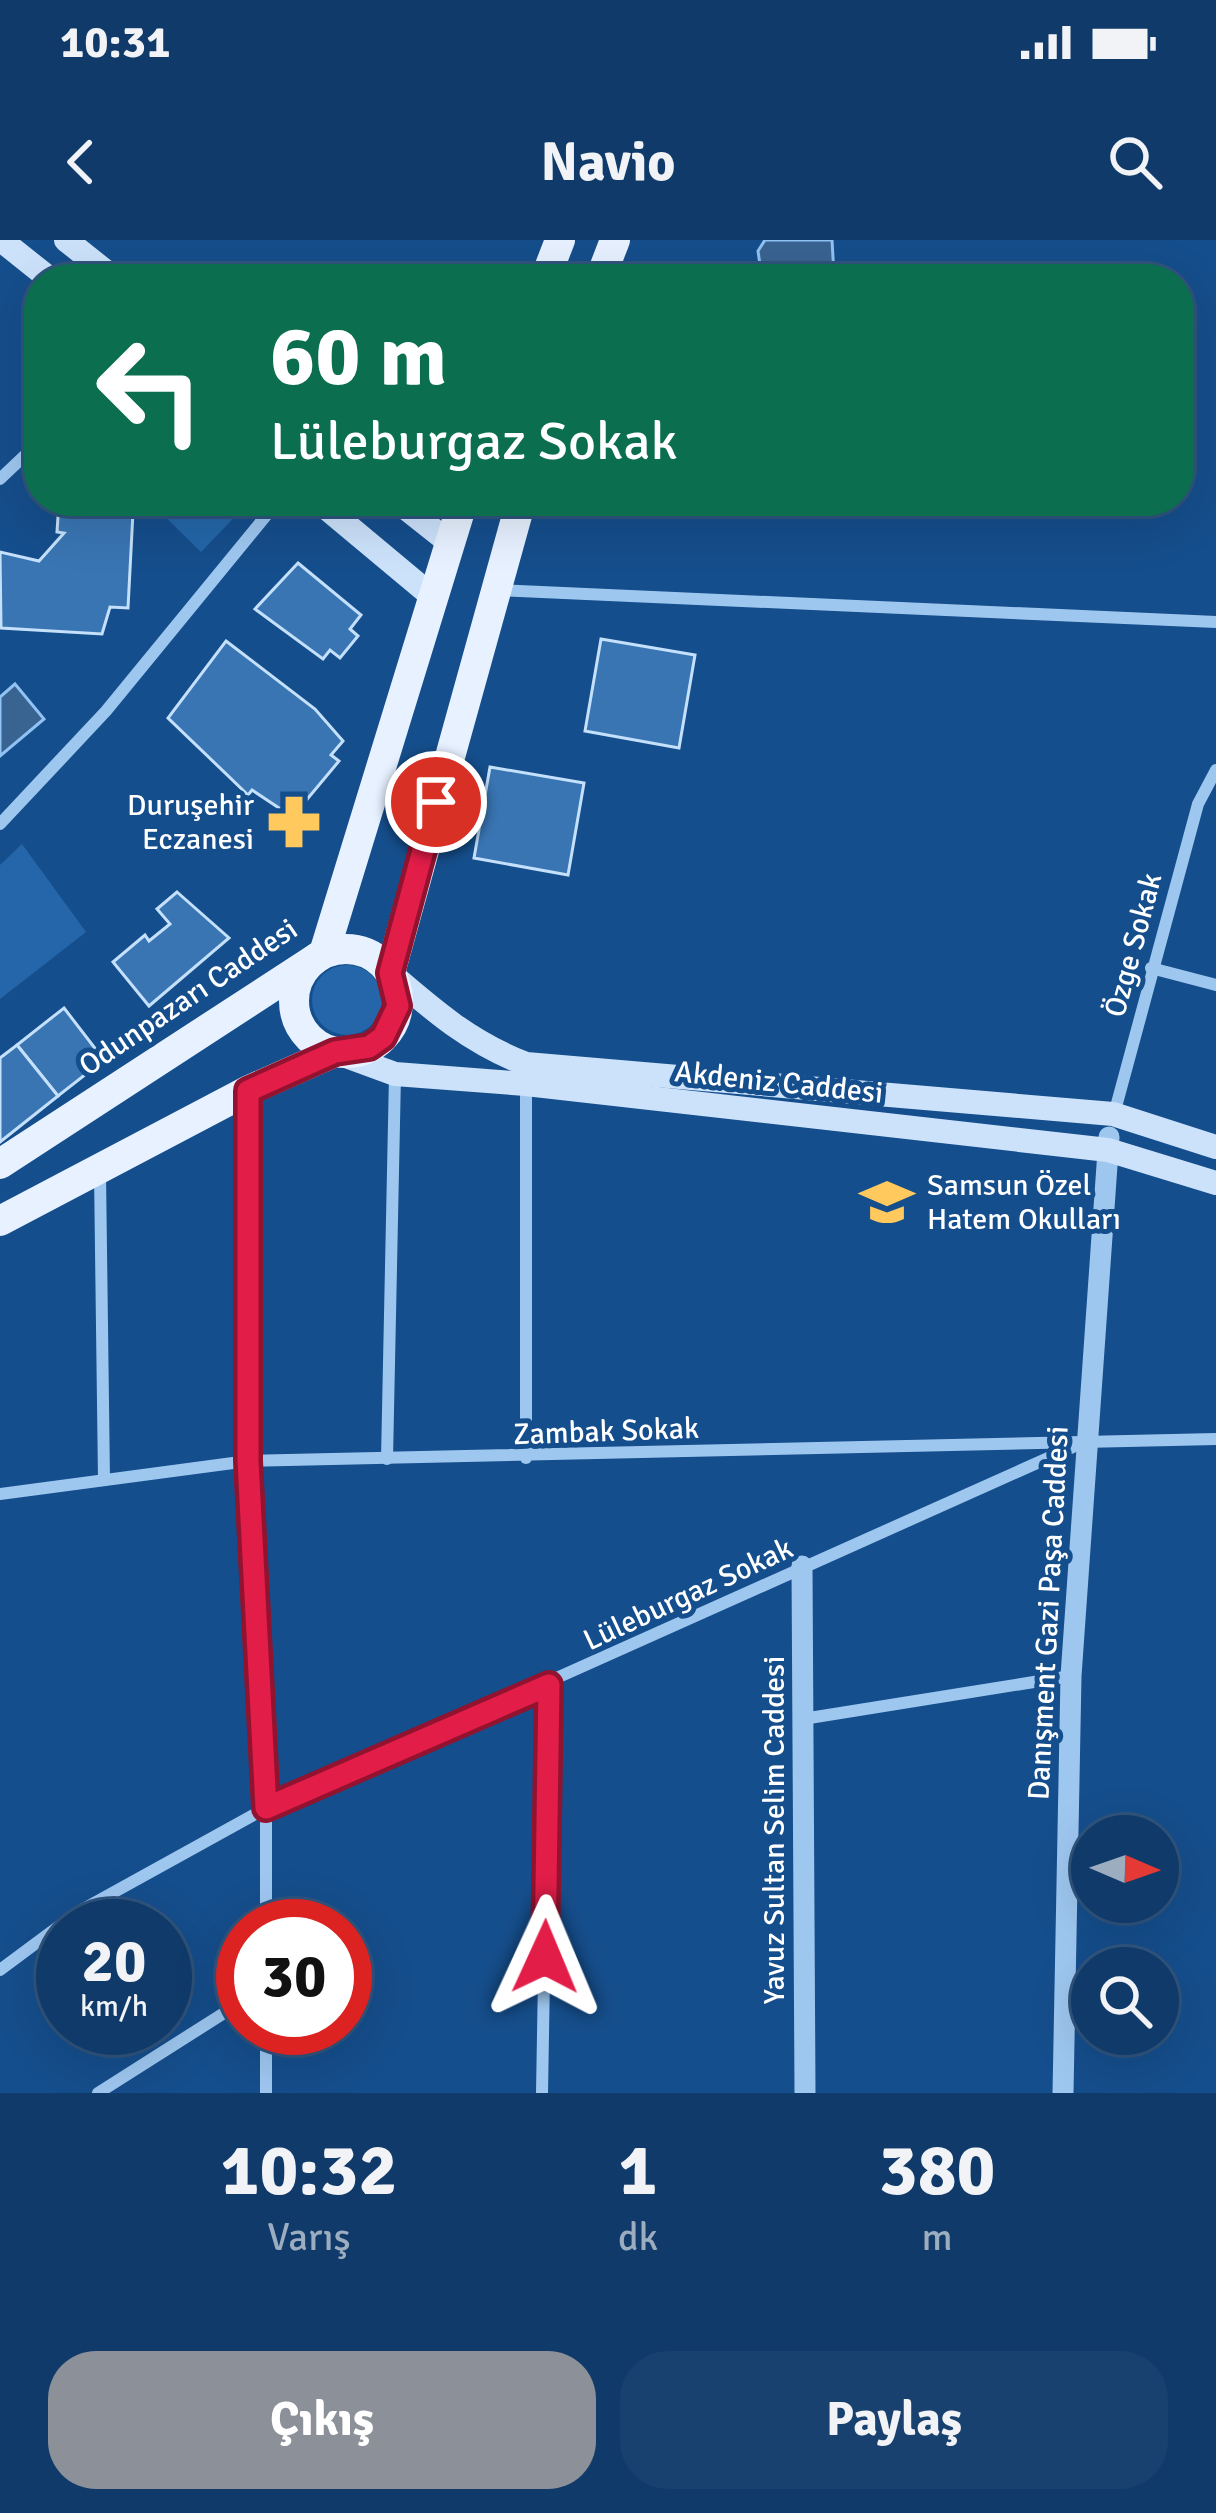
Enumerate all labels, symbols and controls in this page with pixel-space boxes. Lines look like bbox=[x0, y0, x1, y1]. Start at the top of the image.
text: 10:31 bbox=[60, 15, 170, 70]
icon: back bbox=[48, 129, 114, 195]
text: Navio bbox=[541, 129, 675, 196]
icon: search bbox=[1102, 129, 1168, 195]
text: 60 m bbox=[270, 305, 447, 409]
icon: left bbox=[72, 312, 228, 468]
text: Lüleburgaz Sokak bbox=[270, 408, 678, 475]
pin bbox=[385, 751, 487, 853]
icon: arrive bbox=[403, 769, 469, 835]
place label: Duruşehir Eczanesi bbox=[127, 787, 254, 858]
pharmacy icon: Duruşehir Eczanesi bbox=[265, 793, 323, 851]
street label: Özge Sokak bbox=[1097, 869, 1170, 1021]
street label: Odunpazarı Caddesi bbox=[72, 911, 305, 1084]
street label: Akdeniz Caddesi bbox=[673, 1053, 885, 1112]
place label: Samsun Özel Hatem Okulları bbox=[927, 1167, 1121, 1238]
school or university icon: Samsun Özel Hatem Okulları bbox=[858, 1173, 916, 1231]
street label: Zambak Sokak bbox=[513, 1410, 699, 1453]
street label: Danışment Gazi Paşa Caddesi bbox=[1020, 1425, 1077, 1801]
street label: Lüleburgaz Sokak bbox=[578, 1530, 799, 1659]
street label: Yavuz Sultan Selim Caddesi bbox=[756, 1656, 793, 2004]
north arrow bbox=[1071, 1815, 1179, 1923]
map controls bbox=[1071, 1815, 1179, 2055]
position arrow bbox=[482, 1894, 608, 2020]
speed limit sign: 30 bbox=[216, 1899, 372, 2055]
text: 20 bbox=[82, 1925, 146, 1999]
button: search bbox=[1071, 1947, 1179, 2055]
text: km/h bbox=[80, 1988, 148, 2025]
text: 10:32 bbox=[221, 2126, 397, 2215]
text: 1 bbox=[619, 2126, 657, 2215]
text: 380 bbox=[879, 2126, 995, 2215]
text: Varış bbox=[267, 2213, 351, 2261]
text: dk bbox=[618, 2213, 658, 2261]
text: m bbox=[922, 2213, 953, 2261]
button: Çıkış bbox=[48, 2351, 596, 2489]
button: Paylaş bbox=[620, 2351, 1168, 2489]

